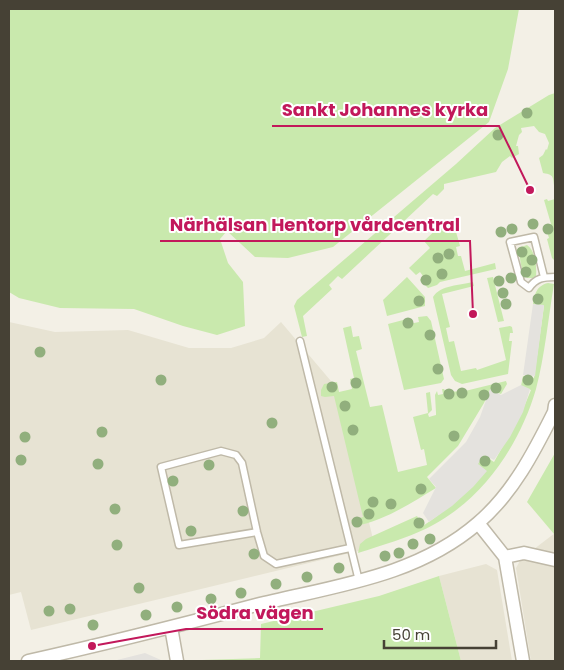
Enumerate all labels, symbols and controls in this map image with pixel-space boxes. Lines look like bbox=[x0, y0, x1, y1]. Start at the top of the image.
callout: Sankt Johannes kyrka bbox=[272, 93, 499, 126]
text: Sankt Johannes kyrka bbox=[282, 97, 488, 122]
callout: Närhälsan Hentorp vårdcentral bbox=[160, 208, 470, 241]
text: Närhälsan Hentorp vårdcentral bbox=[170, 212, 460, 237]
callout: Södra vägen bbox=[186, 596, 323, 629]
text: Södra vägen bbox=[196, 600, 314, 625]
scale bar bbox=[384, 618, 496, 650]
text: 50 m bbox=[392, 624, 430, 645]

